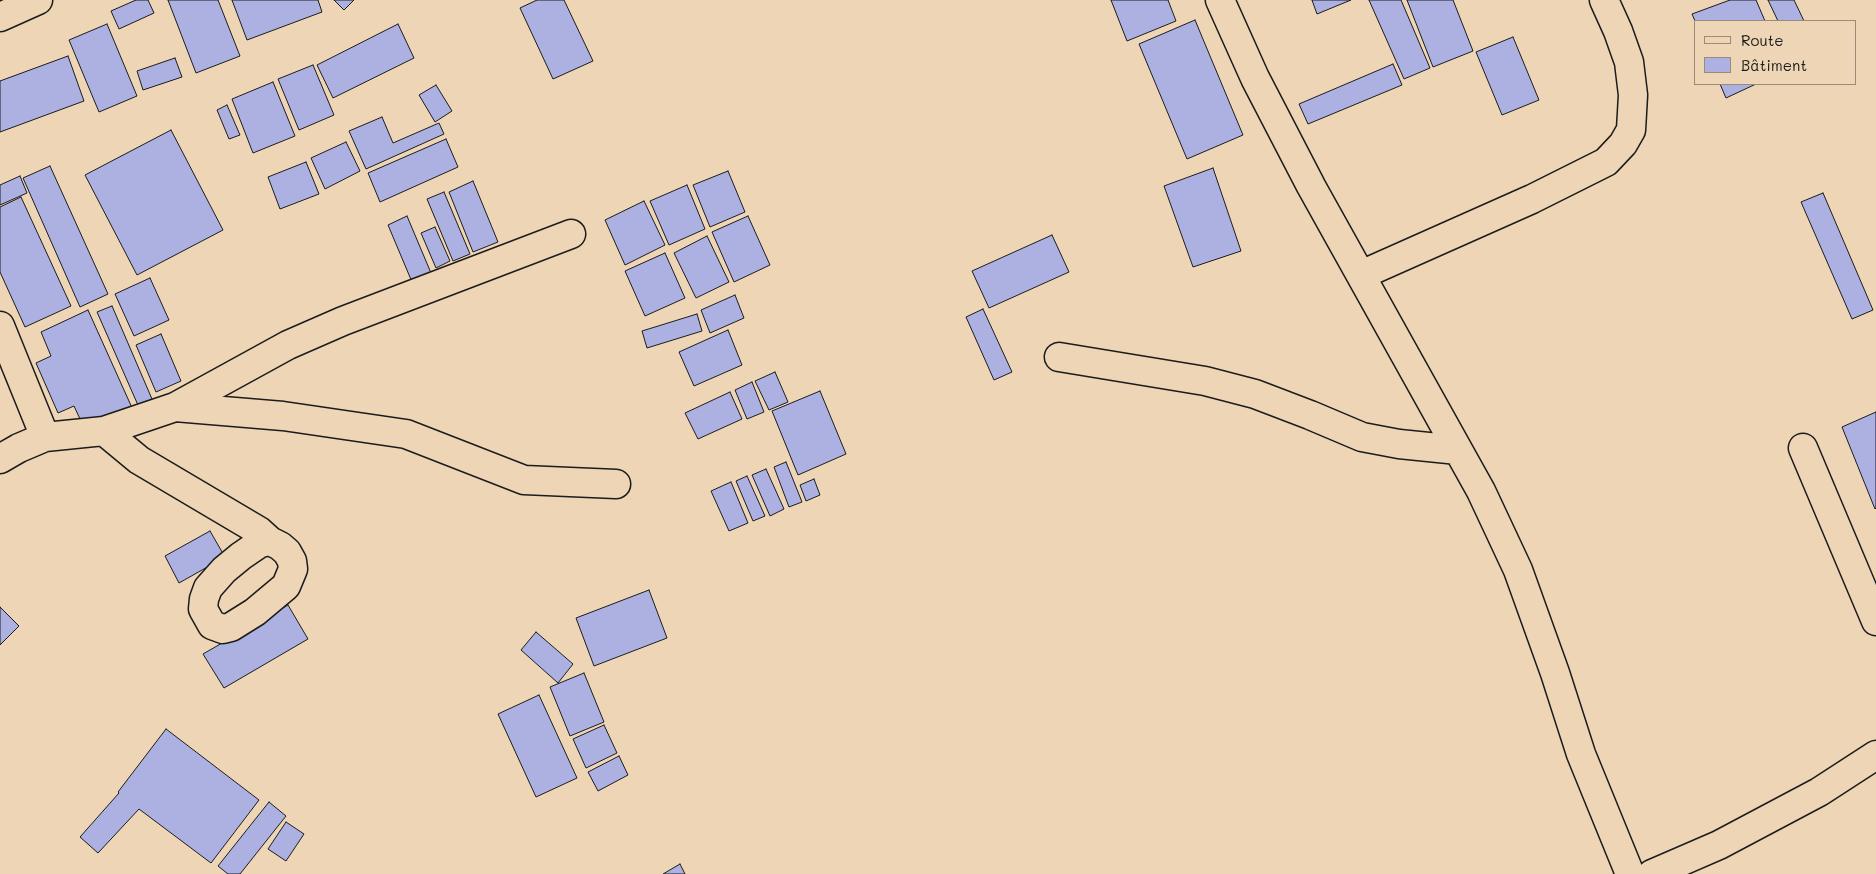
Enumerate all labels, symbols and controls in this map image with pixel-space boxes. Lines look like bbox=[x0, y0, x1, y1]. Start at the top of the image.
legend bbox=[1694, 20, 1856, 85]
text: Route bbox=[1741, 30, 1784, 50]
text: Bâtiment bbox=[1741, 55, 1807, 75]

